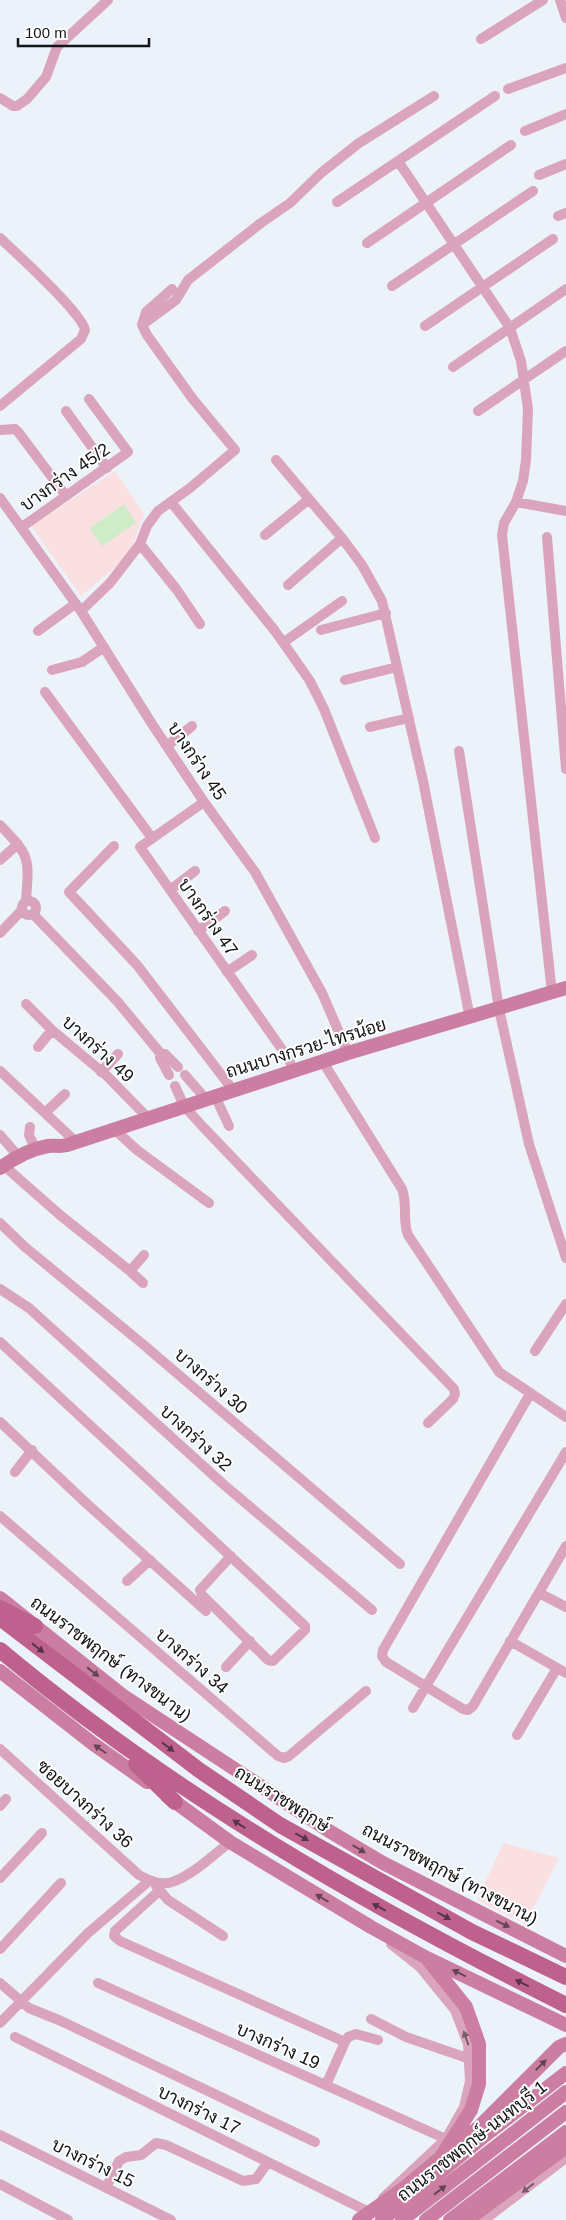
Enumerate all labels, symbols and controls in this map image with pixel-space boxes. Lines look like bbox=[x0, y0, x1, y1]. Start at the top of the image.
scale bar bbox=[18, 15, 149, 47]
text: 100 m bbox=[25, 24, 67, 41]
street label: บางกร่าง 45/2 bbox=[15, 437, 114, 515]
street label: บางกร่าง 45 bbox=[164, 717, 232, 804]
street label: บางกร่าง 47 bbox=[174, 873, 244, 959]
street label: บางกร่าง 49 bbox=[58, 1010, 139, 1086]
street label: ถนนบางกรวย-ไทรน้อย bbox=[223, 1011, 388, 1082]
street label: บางกร่าง 30 bbox=[171, 1343, 253, 1418]
street label: บางกร่าง 32 bbox=[156, 1399, 237, 1475]
street label: ถนนราชพฤกษ์ (ทางขนาน) bbox=[26, 1590, 197, 1727]
street label: บางกร่าง 34 bbox=[152, 1623, 234, 1698]
one-way arrow bbox=[32, 1643, 45, 1653]
one-way arrow bbox=[86, 1667, 100, 1677]
one-way arrow bbox=[161, 1741, 174, 1752]
one-way arrow bbox=[93, 1744, 107, 1754]
street label: ซอยบางกร่าง 36 bbox=[33, 1754, 138, 1852]
street label: ถนนราชพฤกษ์ bbox=[230, 1759, 335, 1837]
street label: ถนนราชพฤกษ์ (ทางขนาน) bbox=[358, 1817, 543, 1930]
one-way arrow bbox=[233, 1819, 246, 1829]
one-way arrow bbox=[295, 1833, 310, 1841]
one-way arrow bbox=[353, 1844, 366, 1853]
one-way arrow bbox=[315, 1894, 330, 1902]
one-way arrow bbox=[372, 1903, 385, 1912]
one-way arrow bbox=[438, 1912, 451, 1921]
one-way arrow bbox=[496, 1921, 510, 1929]
one-way arrow bbox=[452, 1969, 466, 1977]
one-way arrow bbox=[515, 1979, 530, 1987]
street label: บางกร่าง 19 bbox=[233, 2017, 324, 2073]
one-way arrow bbox=[462, 2031, 469, 2046]
one-way arrow bbox=[535, 2059, 547, 2071]
street label: ถนนราชพฤกษ์-นนทบุรี 1 bbox=[392, 2074, 552, 2207]
street label: บางกร่าง 17 bbox=[154, 2080, 244, 2139]
street label: บางกร่าง 15 bbox=[48, 2133, 138, 2192]
one-way arrow bbox=[521, 2183, 534, 2194]
one-way arrow bbox=[433, 2185, 447, 2195]

